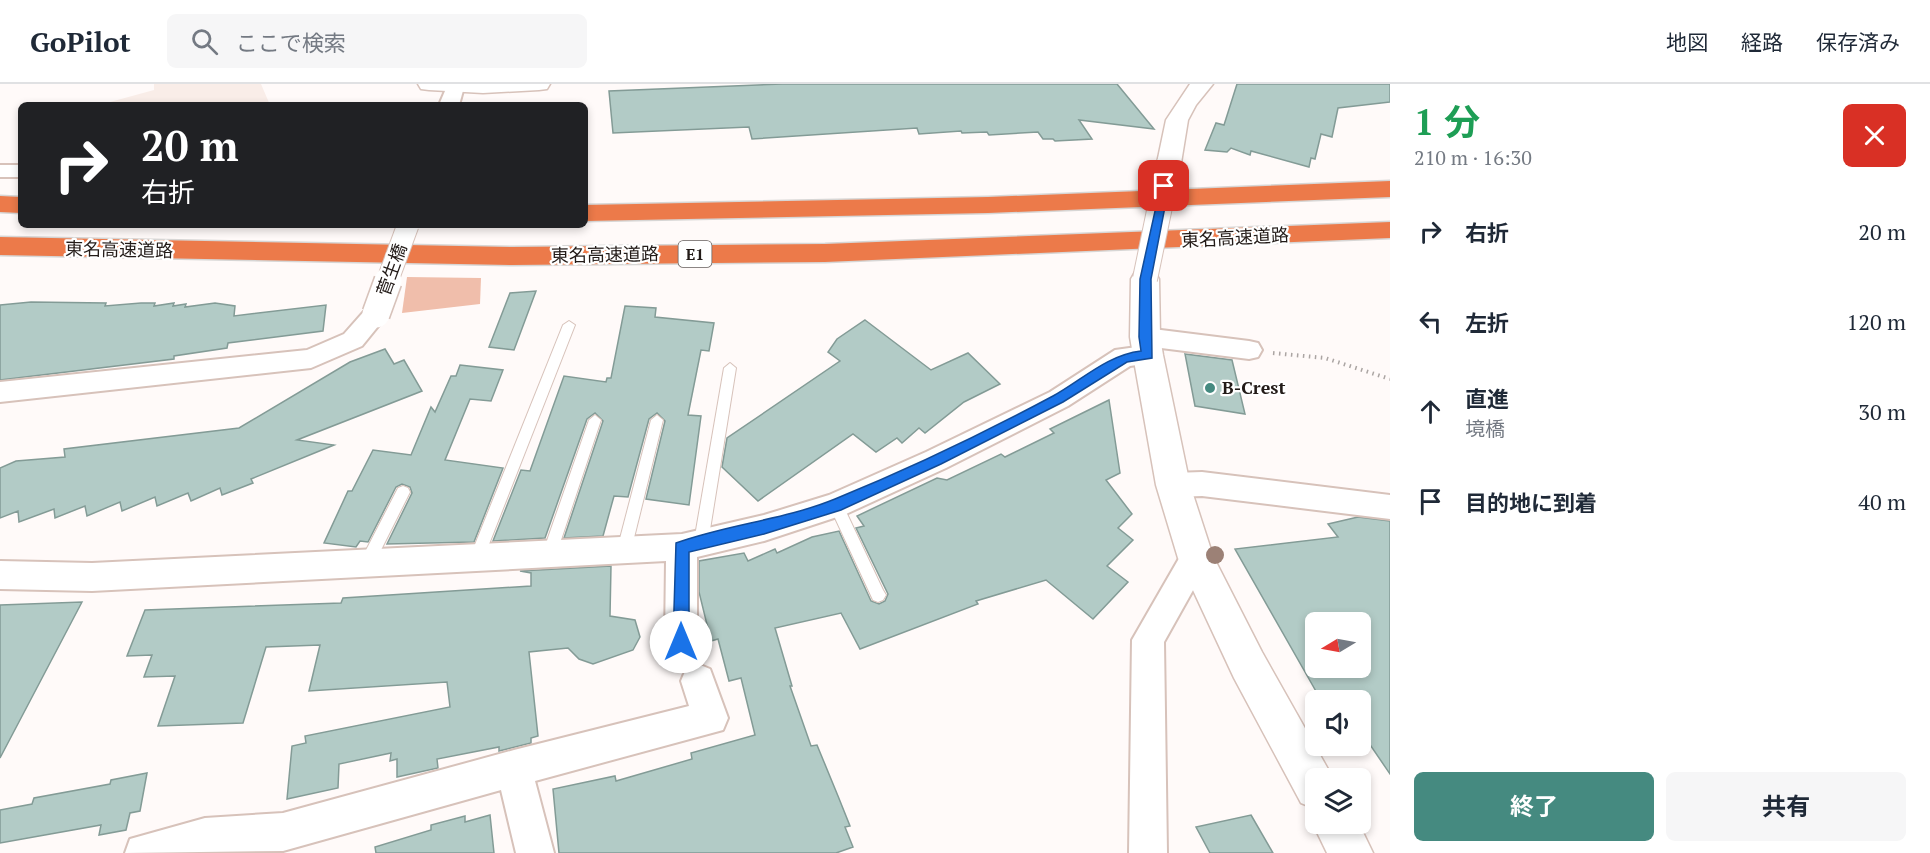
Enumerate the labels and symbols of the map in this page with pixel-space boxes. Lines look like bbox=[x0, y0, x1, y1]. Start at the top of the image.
pin bbox=[1138, 160, 1189, 211]
street label: 東名高速道路 bbox=[1180, 222, 1290, 252]
street label: 東名高速道路 bbox=[65, 236, 173, 262]
street label: 菅生橋 bbox=[371, 240, 412, 299]
street label: 東名高速道路 bbox=[551, 241, 659, 267]
road number: E1 bbox=[678, 241, 712, 267]
place label: B-Crest bbox=[1222, 375, 1286, 399]
marker: B-Crest bbox=[1203, 381, 1217, 395]
position arrow bbox=[649, 610, 713, 674]
north arrow bbox=[1305, 612, 1371, 678]

